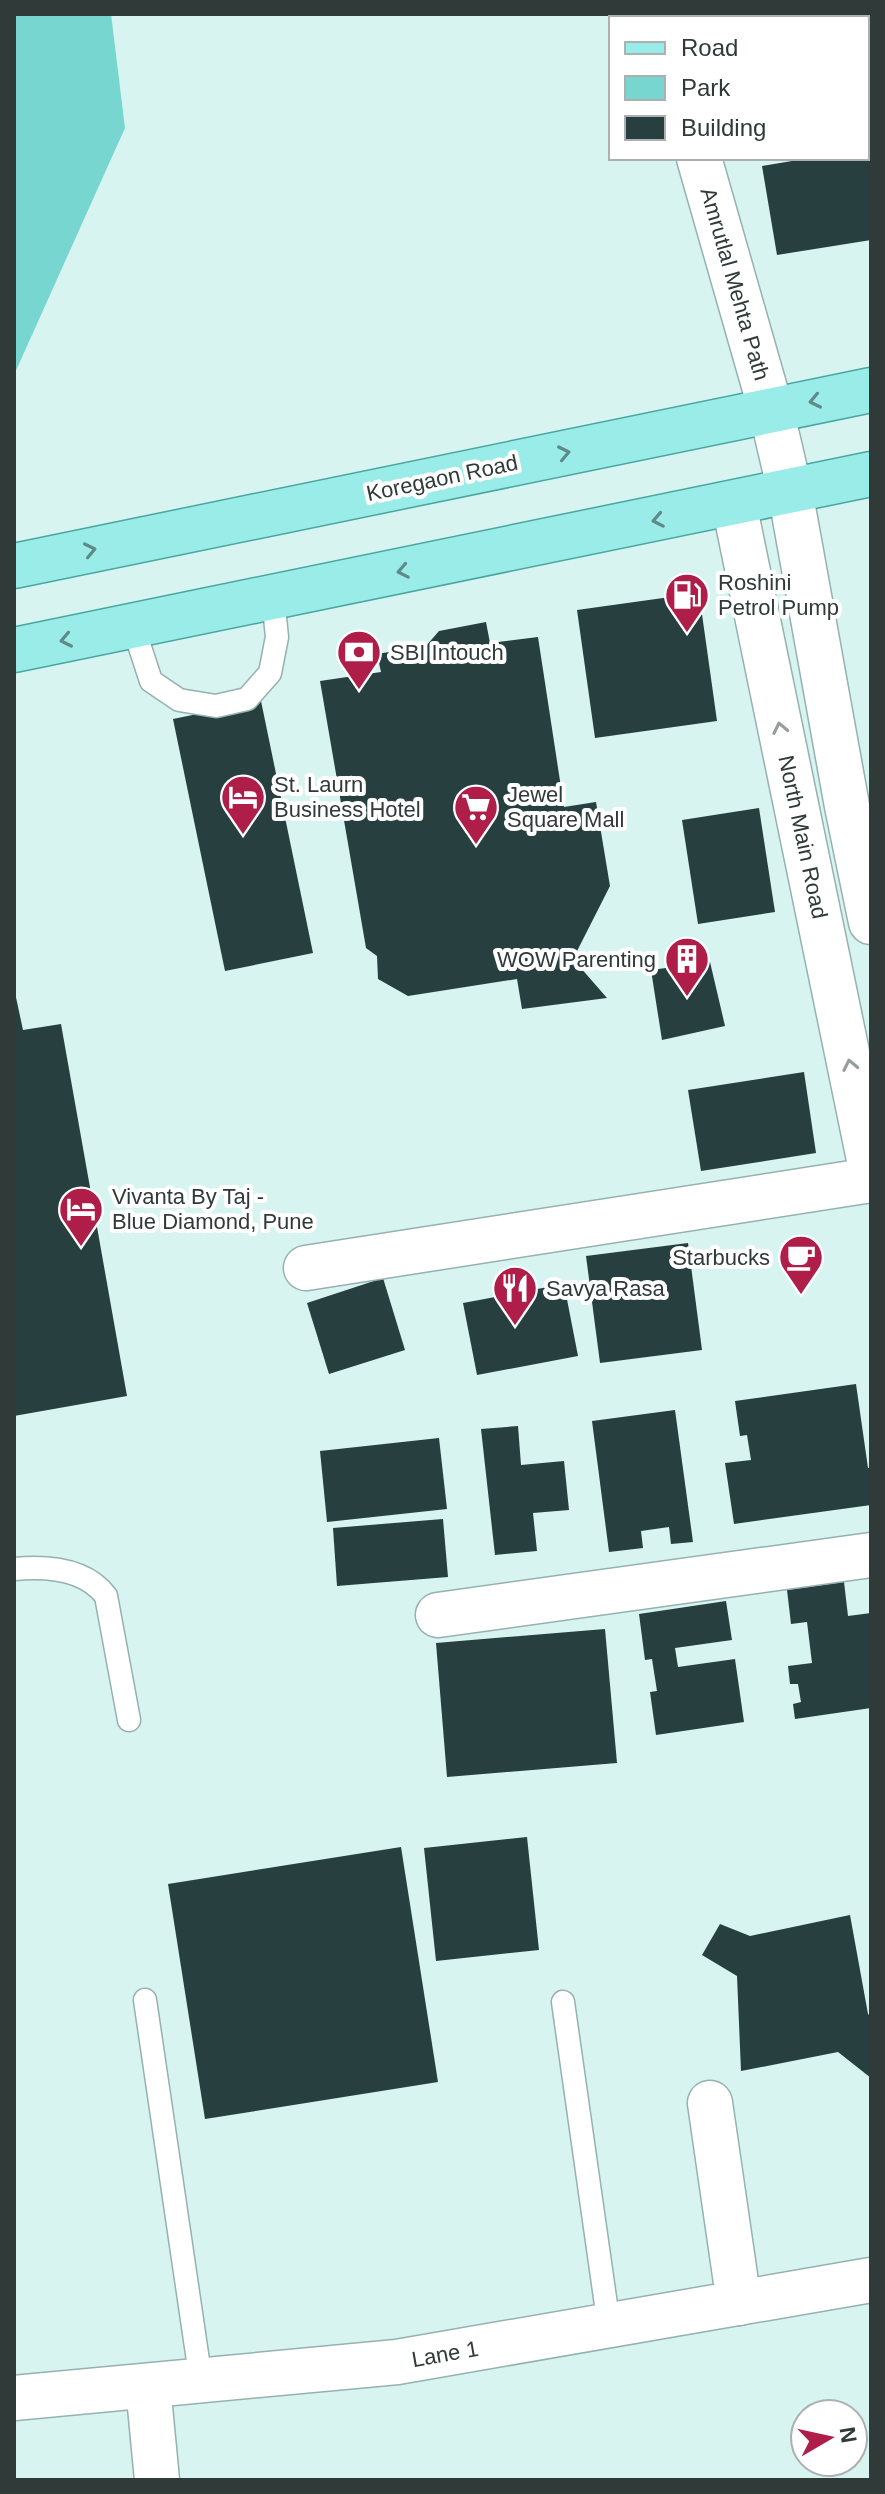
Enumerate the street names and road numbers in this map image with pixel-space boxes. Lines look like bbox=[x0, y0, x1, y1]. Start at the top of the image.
street label: Amrutlal Mehta Path bbox=[696, 185, 774, 383]
street label: Koregaon Road bbox=[364, 450, 520, 506]
street label: North Main Road bbox=[773, 753, 833, 921]
street label: Lane 1 bbox=[410, 2336, 480, 2372]

